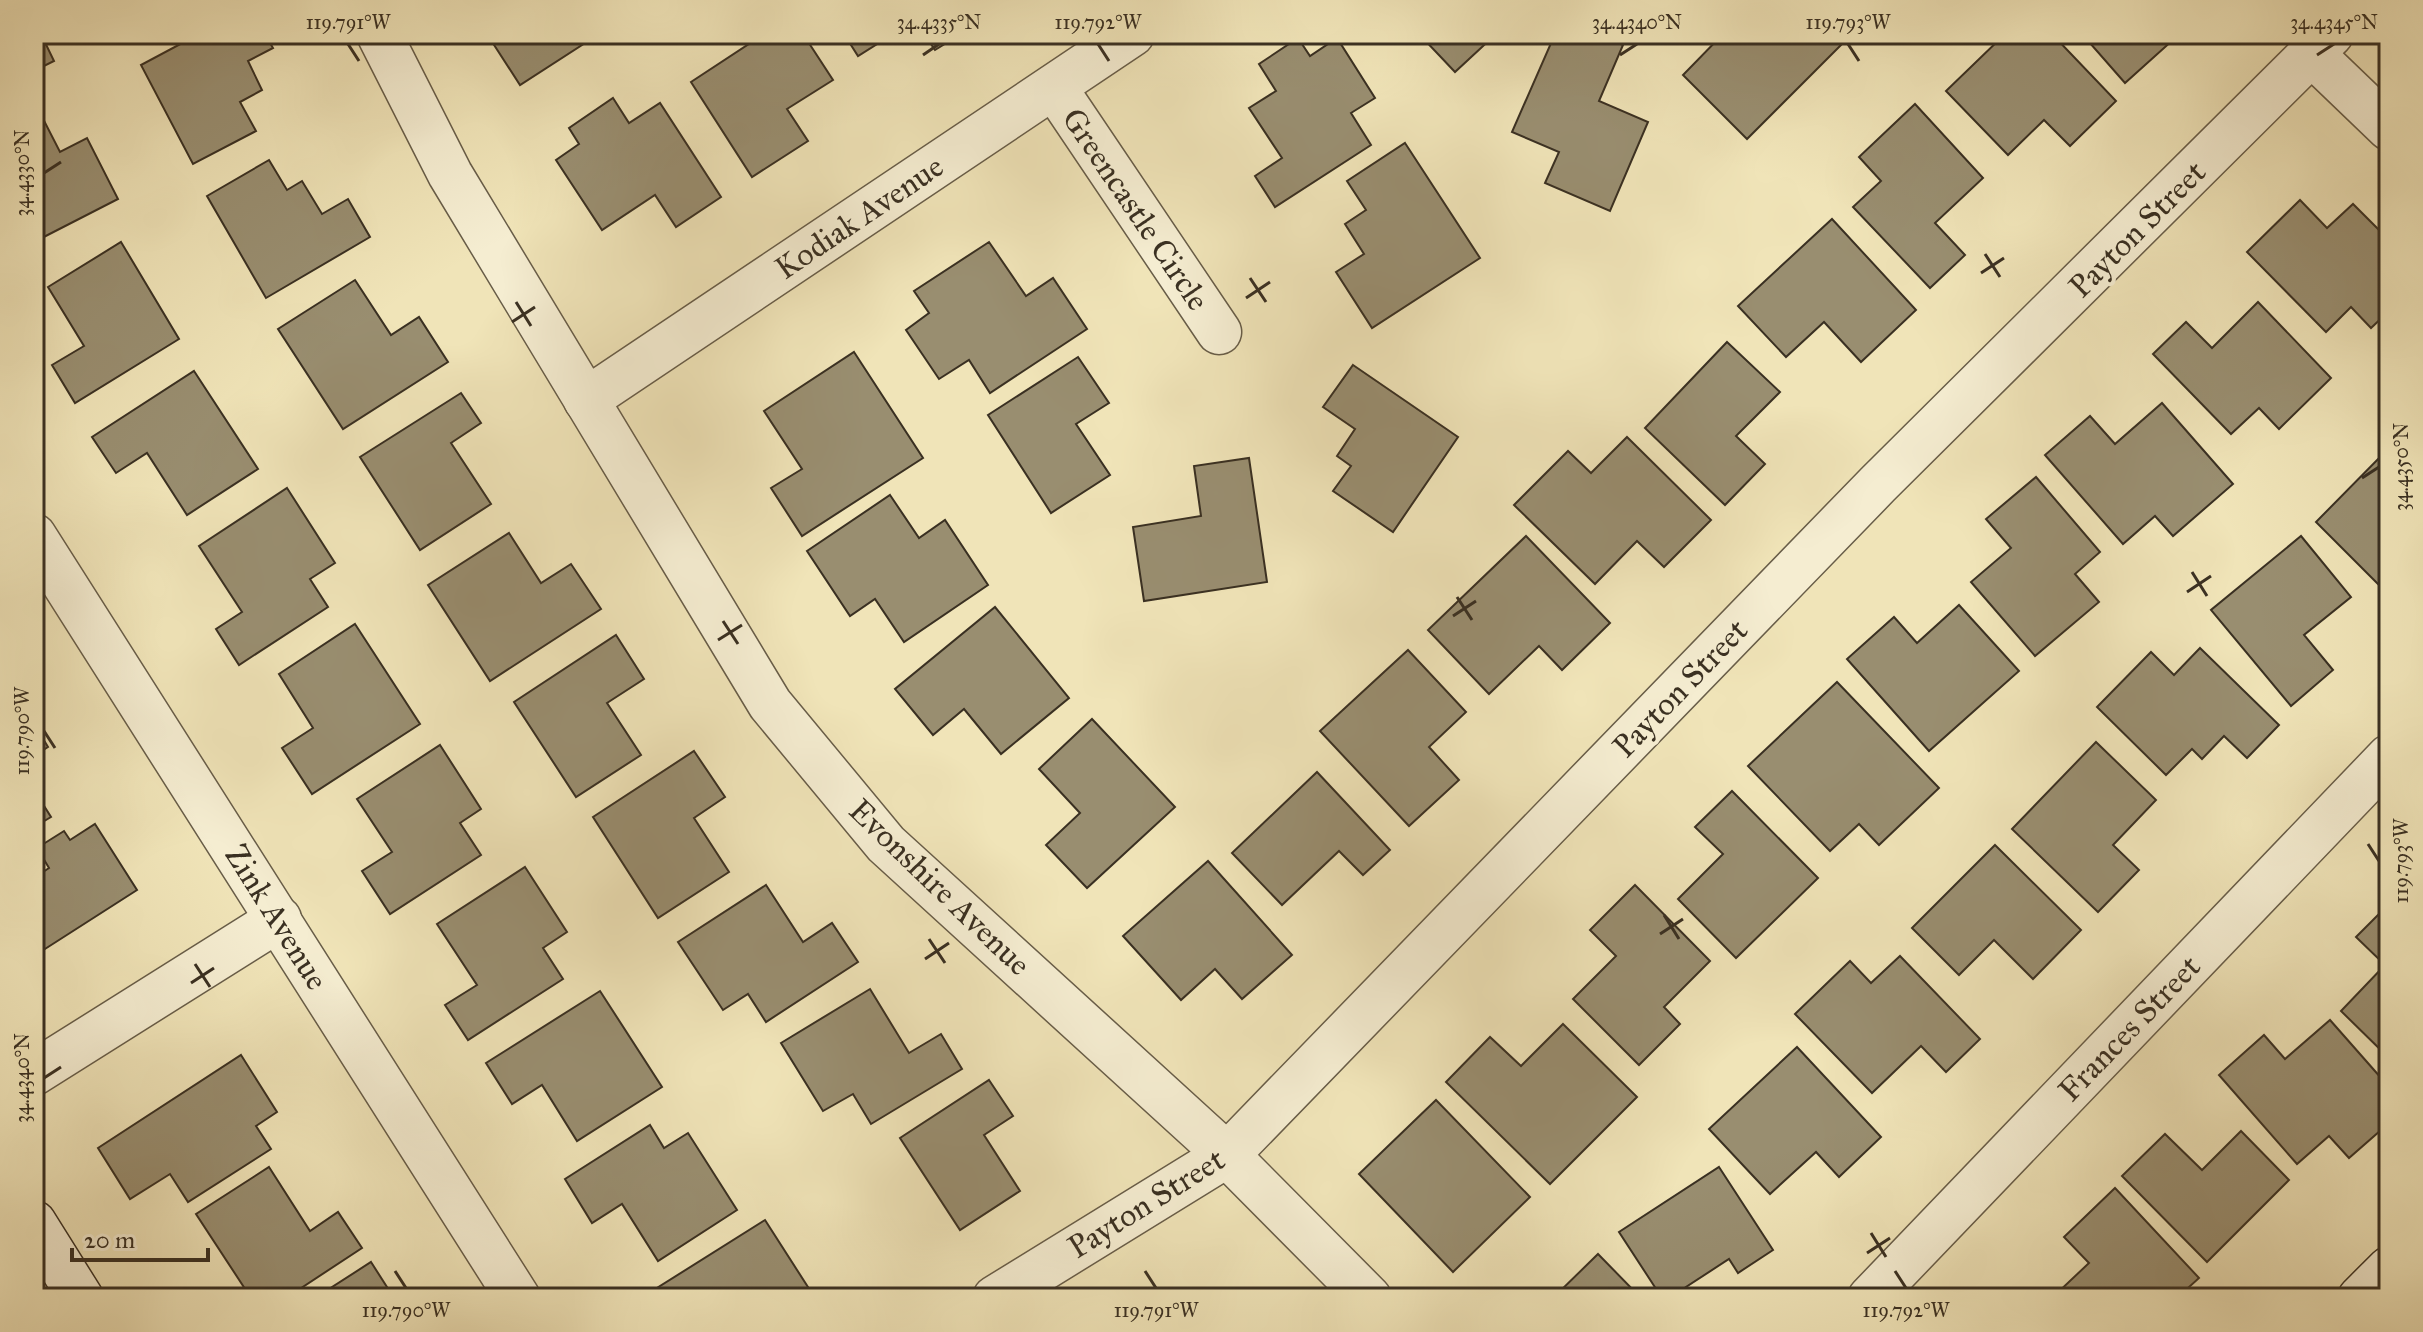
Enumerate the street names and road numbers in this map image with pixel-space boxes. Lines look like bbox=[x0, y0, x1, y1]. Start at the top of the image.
street label: Greencastle Circle bbox=[1054, 101, 1218, 318]
street label: Kodiak Avenue bbox=[768, 147, 951, 288]
street label: Payton Street bbox=[2061, 153, 2214, 306]
street label: Payton Street bbox=[1605, 611, 1756, 766]
street label: Evonshire Avenue bbox=[841, 791, 1039, 984]
street label: Zink Avenue bbox=[217, 837, 337, 997]
street label: Frances Street bbox=[2050, 947, 2209, 1109]
street label: Payton Street bbox=[1061, 1140, 1232, 1267]

